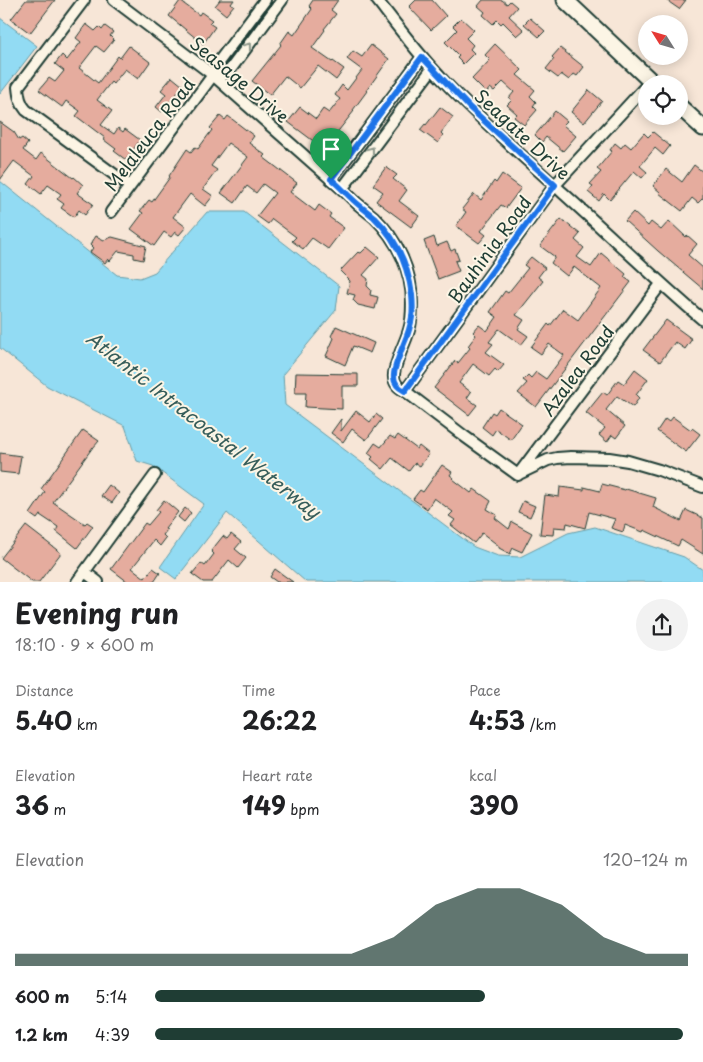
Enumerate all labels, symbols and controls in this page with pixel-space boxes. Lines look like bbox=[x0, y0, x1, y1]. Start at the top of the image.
north arrow bbox=[638, 15, 688, 65]
map controls bbox=[638, 15, 688, 125]
street label: Seasage Drive bbox=[184, 29, 296, 129]
one-way arrow bbox=[242, 42, 251, 52]
street label: Melaleuca Road bbox=[97, 71, 201, 197]
button: locate bbox=[638, 75, 688, 125]
street label: Seagate Drive bbox=[469, 82, 577, 186]
pin bbox=[310, 128, 352, 179]
icon: arrive bbox=[317, 135, 345, 163]
one-way arrow bbox=[366, 147, 374, 156]
street label: Bauhinia Road bbox=[441, 190, 537, 308]
street label: Azalea Road bbox=[534, 319, 620, 421]
water label: Atlantic Intracoastal Waterway bbox=[81, 324, 328, 525]
text: Evening run bbox=[15, 591, 179, 634]
button: share bbox=[636, 599, 688, 651]
text: 18:10 · 9 × 600 m bbox=[15, 632, 154, 656]
text: Distance bbox=[15, 680, 74, 701]
text: Time bbox=[242, 680, 275, 701]
text: Pace bbox=[469, 680, 501, 701]
text: 5.40 bbox=[15, 701, 72, 739]
text: 26:22 bbox=[242, 701, 317, 739]
text: 4:53 bbox=[469, 701, 525, 739]
text: km bbox=[72, 714, 98, 735]
text: /km bbox=[525, 714, 557, 735]
text: Elevation bbox=[15, 765, 75, 786]
text: Heart rate bbox=[242, 765, 313, 786]
text: kcal bbox=[469, 765, 497, 786]
text: 36 bbox=[15, 786, 49, 824]
text: 149 bbox=[242, 786, 286, 824]
text: 390 bbox=[469, 786, 518, 824]
text: m bbox=[49, 799, 66, 820]
text: bpm bbox=[286, 799, 320, 820]
text: Elevation bbox=[15, 847, 84, 871]
text: 120–124 m bbox=[603, 847, 688, 871]
text: 600 m bbox=[15, 984, 69, 1008]
text: 5:14 bbox=[95, 984, 128, 1008]
text: 1.2 km bbox=[15, 1022, 68, 1046]
text: 4:39 bbox=[95, 1022, 130, 1046]

